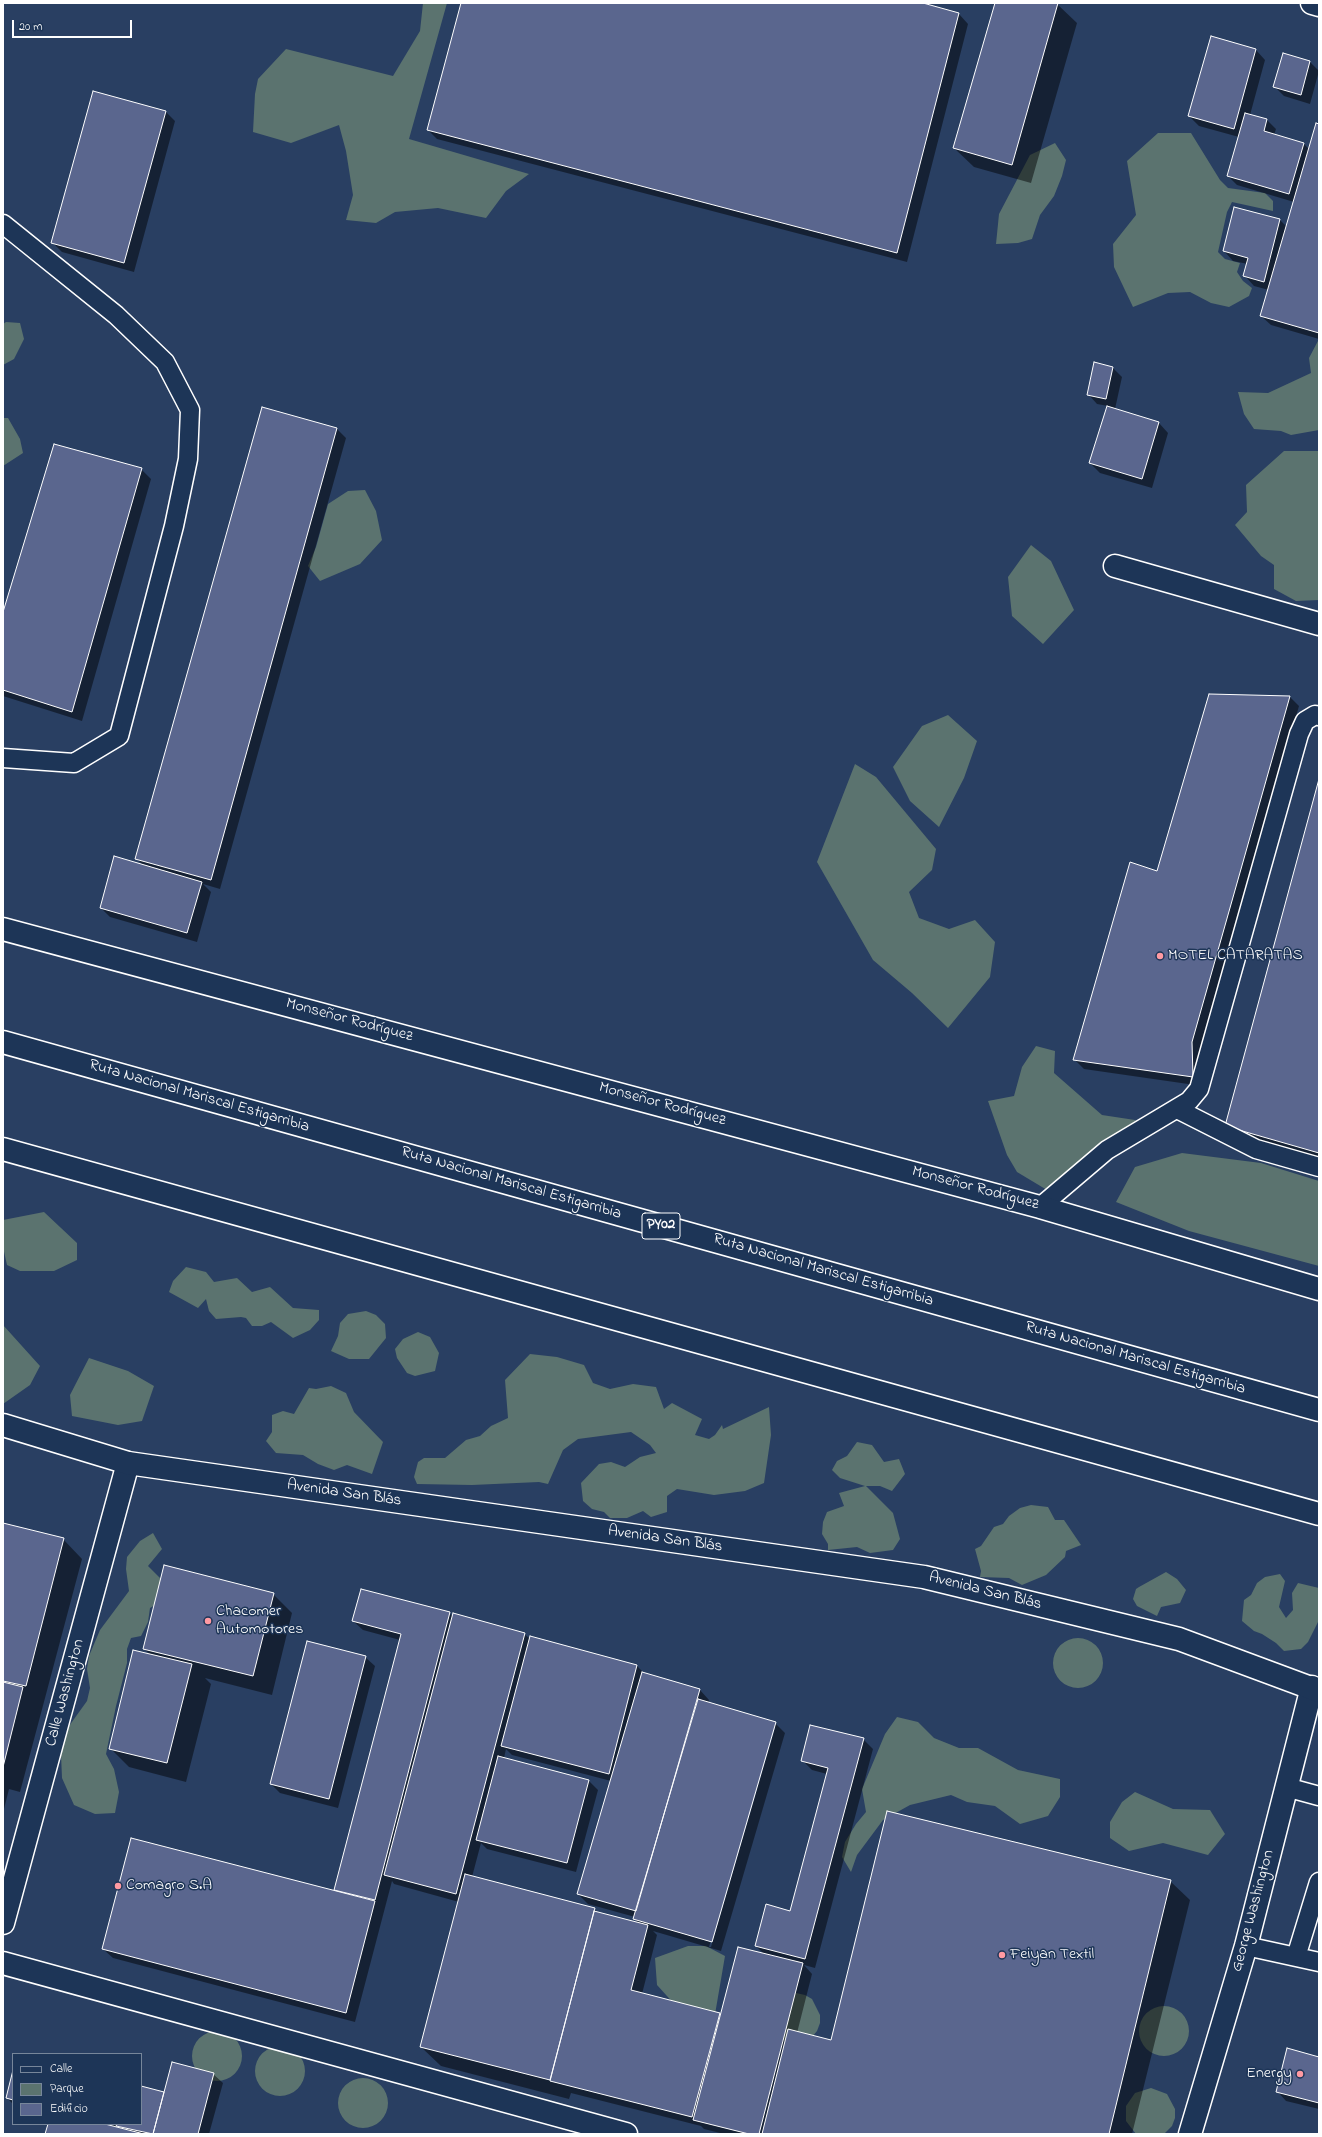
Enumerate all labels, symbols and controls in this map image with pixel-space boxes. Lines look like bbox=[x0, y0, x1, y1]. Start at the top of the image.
scale bar bbox=[14, 12, 134, 38]
text: 20 m bbox=[19, 18, 42, 36]
place label: MOTEL CATARATAS bbox=[1168, 946, 1303, 966]
marker: MOTEL CATARATAS bbox=[1155, 951, 1165, 961]
street label: Monseñor Rodríguez bbox=[283, 995, 415, 1047]
street label: Ruta Nacional Mariscal Estigarribia bbox=[87, 1056, 311, 1138]
street label: Monseñor Rodríguez bbox=[596, 1079, 728, 1131]
street label: Ruta Nacional Mariscal Estigarribia bbox=[399, 1143, 623, 1225]
street label: Monseñor Rodríguez bbox=[909, 1163, 1041, 1215]
road number: PY02 bbox=[642, 1213, 680, 1239]
street label: Ruta Nacional Mariscal Estigarribia bbox=[711, 1230, 935, 1312]
street label: Ruta Nacional Mariscal Estigarribia bbox=[1023, 1318, 1247, 1400]
street label: Avenida San Blás bbox=[285, 1476, 403, 1512]
street label: Avenida San Blás bbox=[606, 1522, 724, 1558]
street label: Avenida San Blás bbox=[927, 1569, 1043, 1615]
place label: Chacomer Automotores bbox=[216, 1602, 303, 1640]
marker: Chacomer Automotores bbox=[203, 1616, 213, 1626]
street label: Calle Washington bbox=[42, 1637, 90, 1749]
street label: George Washington bbox=[1229, 1848, 1279, 1974]
place label: Comagro S.A bbox=[126, 1876, 212, 1896]
marker: Comagro S.A bbox=[113, 1881, 123, 1891]
place label: Feiyan Textil bbox=[1010, 1945, 1094, 1965]
marker: Feiyan Textil bbox=[997, 1950, 1007, 1960]
legend bbox=[12, 2053, 142, 2125]
text: Calle bbox=[50, 2060, 72, 2078]
place label: Energy bbox=[1246, 2064, 1292, 2084]
marker: Energy bbox=[1295, 2069, 1305, 2079]
text: Parque bbox=[50, 2080, 84, 2098]
text: Edificio bbox=[50, 2100, 88, 2118]

